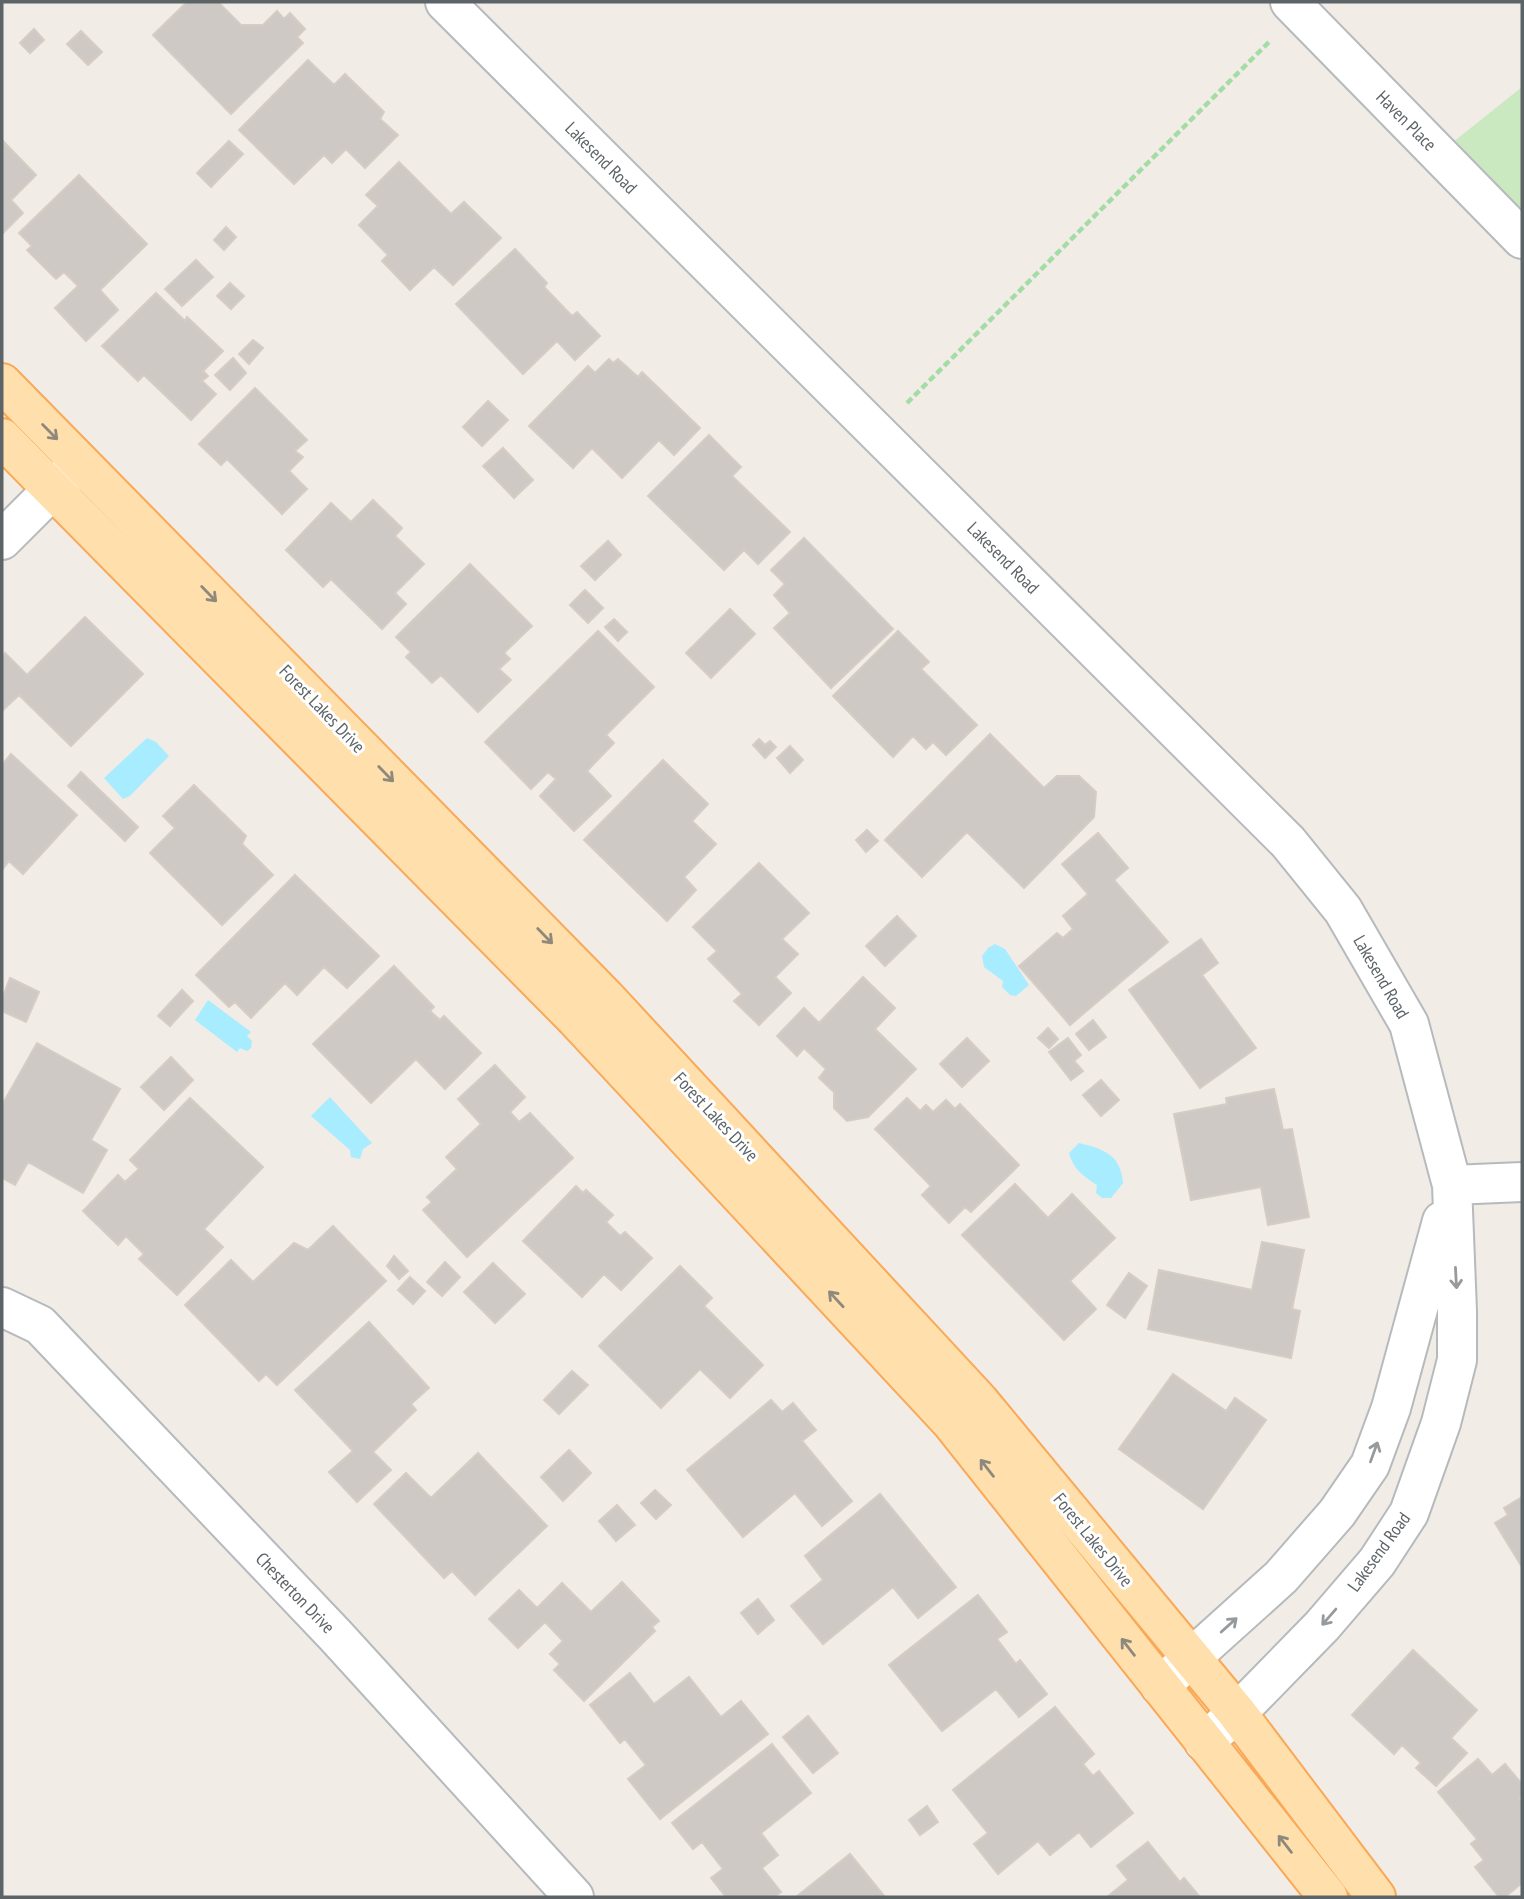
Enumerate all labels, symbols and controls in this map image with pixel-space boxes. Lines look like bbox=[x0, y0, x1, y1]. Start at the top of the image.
street label: Haven Place bbox=[1371, 86, 1441, 156]
street label: Lakesend Road bbox=[561, 117, 642, 198]
one-way arrow bbox=[41, 423, 58, 440]
street label: Lakesend Road bbox=[963, 517, 1044, 598]
one-way arrow bbox=[201, 585, 218, 602]
street label: Forest Lakes Drive bbox=[275, 660, 370, 758]
one-way arrow bbox=[377, 765, 394, 782]
one-way arrow bbox=[537, 927, 554, 944]
street label: Lakesend Road bbox=[1348, 931, 1414, 1023]
street label: Forest Lakes Drive bbox=[669, 1067, 764, 1166]
one-way arrow bbox=[1449, 1266, 1462, 1289]
one-way arrow bbox=[827, 1291, 844, 1308]
one-way arrow bbox=[1369, 1442, 1382, 1464]
one-way arrow bbox=[979, 1460, 995, 1478]
street label: Forest Lakes Drive bbox=[1049, 1488, 1138, 1591]
street label: Lakesend Road bbox=[1342, 1508, 1415, 1596]
street label: Chesterton Drive bbox=[251, 1547, 340, 1638]
one-way arrow bbox=[1321, 1608, 1337, 1626]
one-way arrow bbox=[1220, 1617, 1238, 1633]
one-way arrow bbox=[1121, 1638, 1136, 1656]
one-way arrow bbox=[1277, 1836, 1292, 1854]

